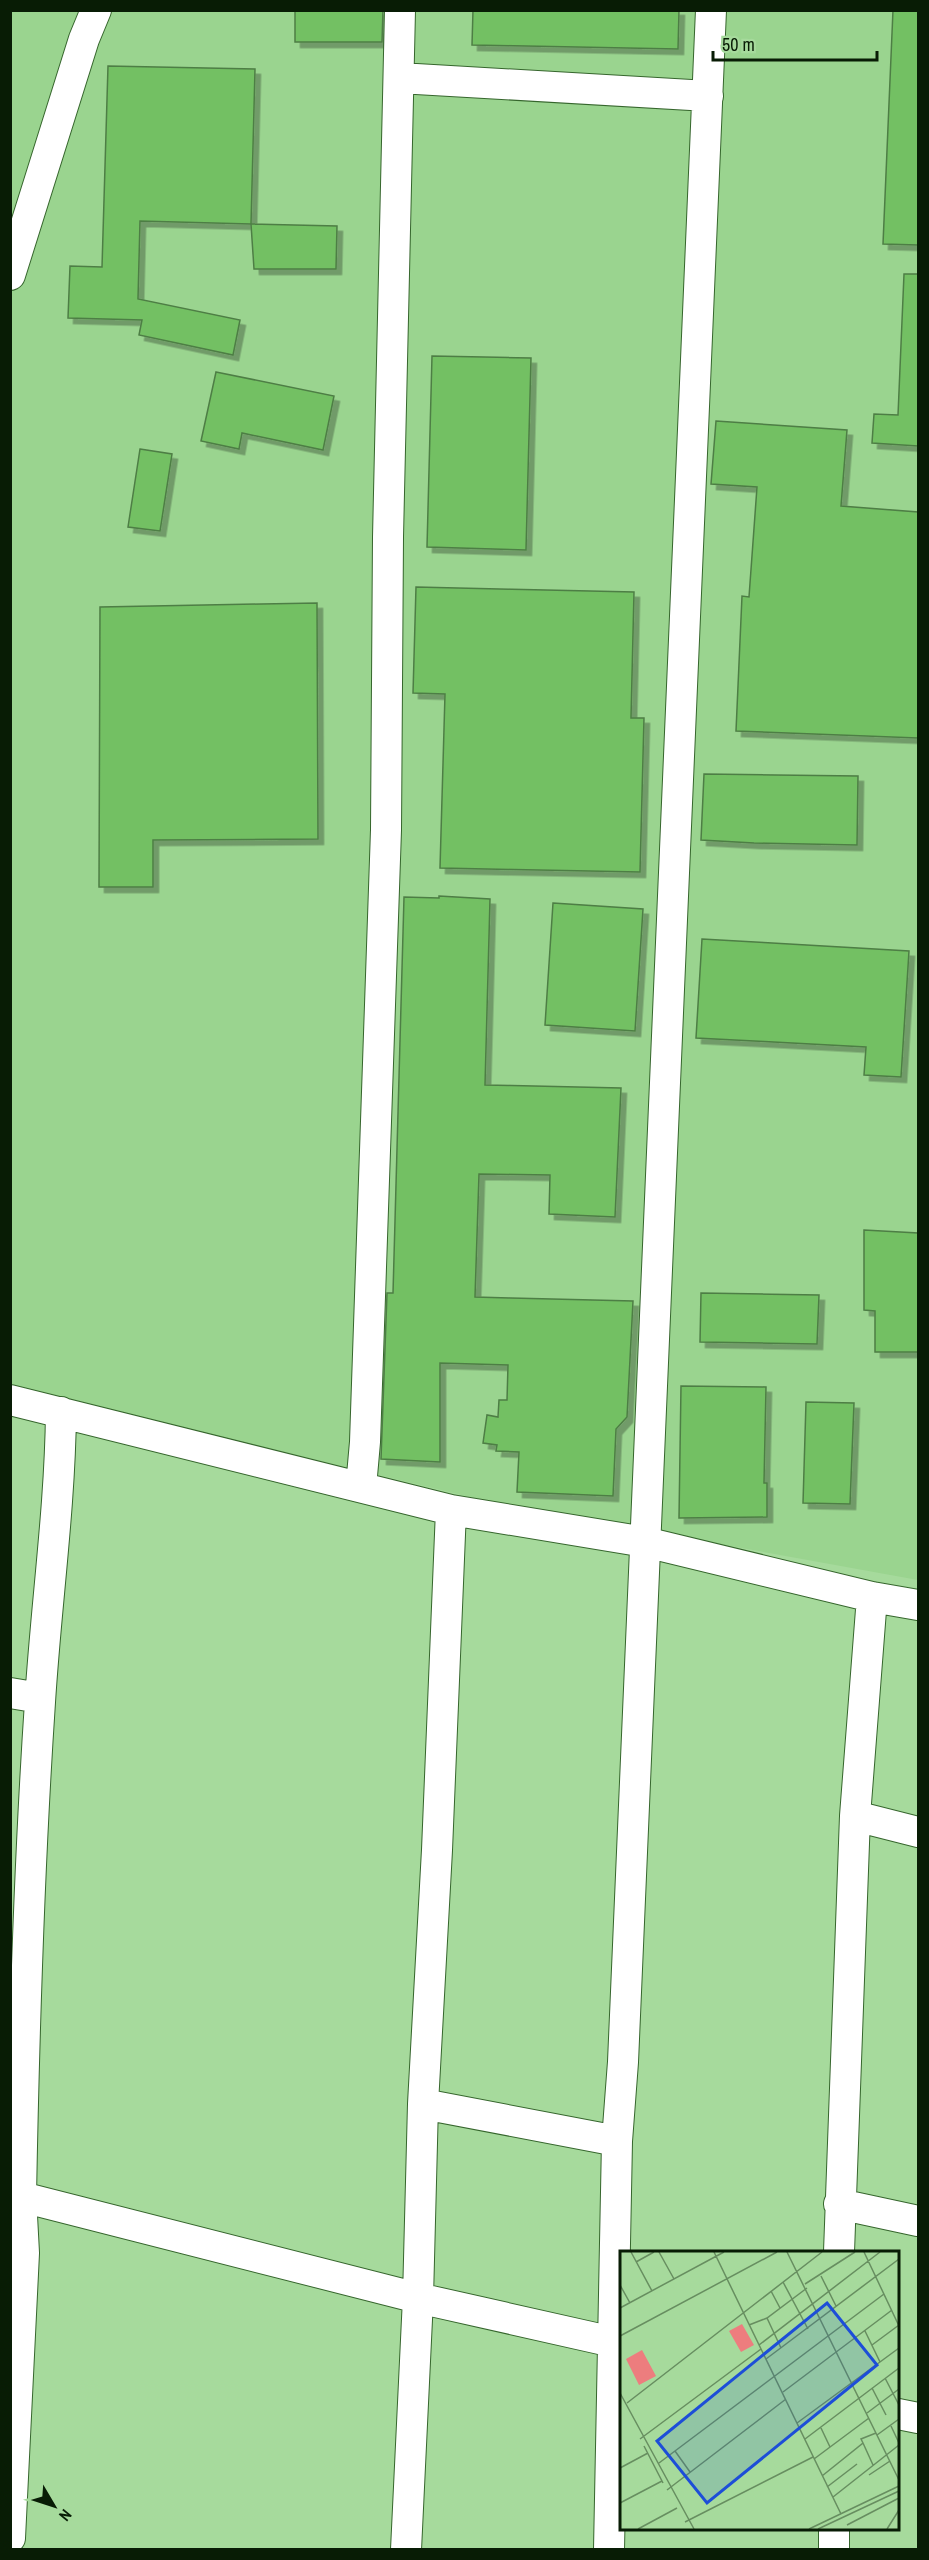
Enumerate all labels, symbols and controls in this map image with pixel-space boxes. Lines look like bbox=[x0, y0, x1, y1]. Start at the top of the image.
scale bar bbox=[713, 24, 876, 62]
text: 50 m bbox=[722, 32, 755, 57]
inset map bbox=[620, 2251, 899, 2530]
north arrow bbox=[24, 2476, 84, 2536]
text: N bbox=[54, 2505, 77, 2526]

